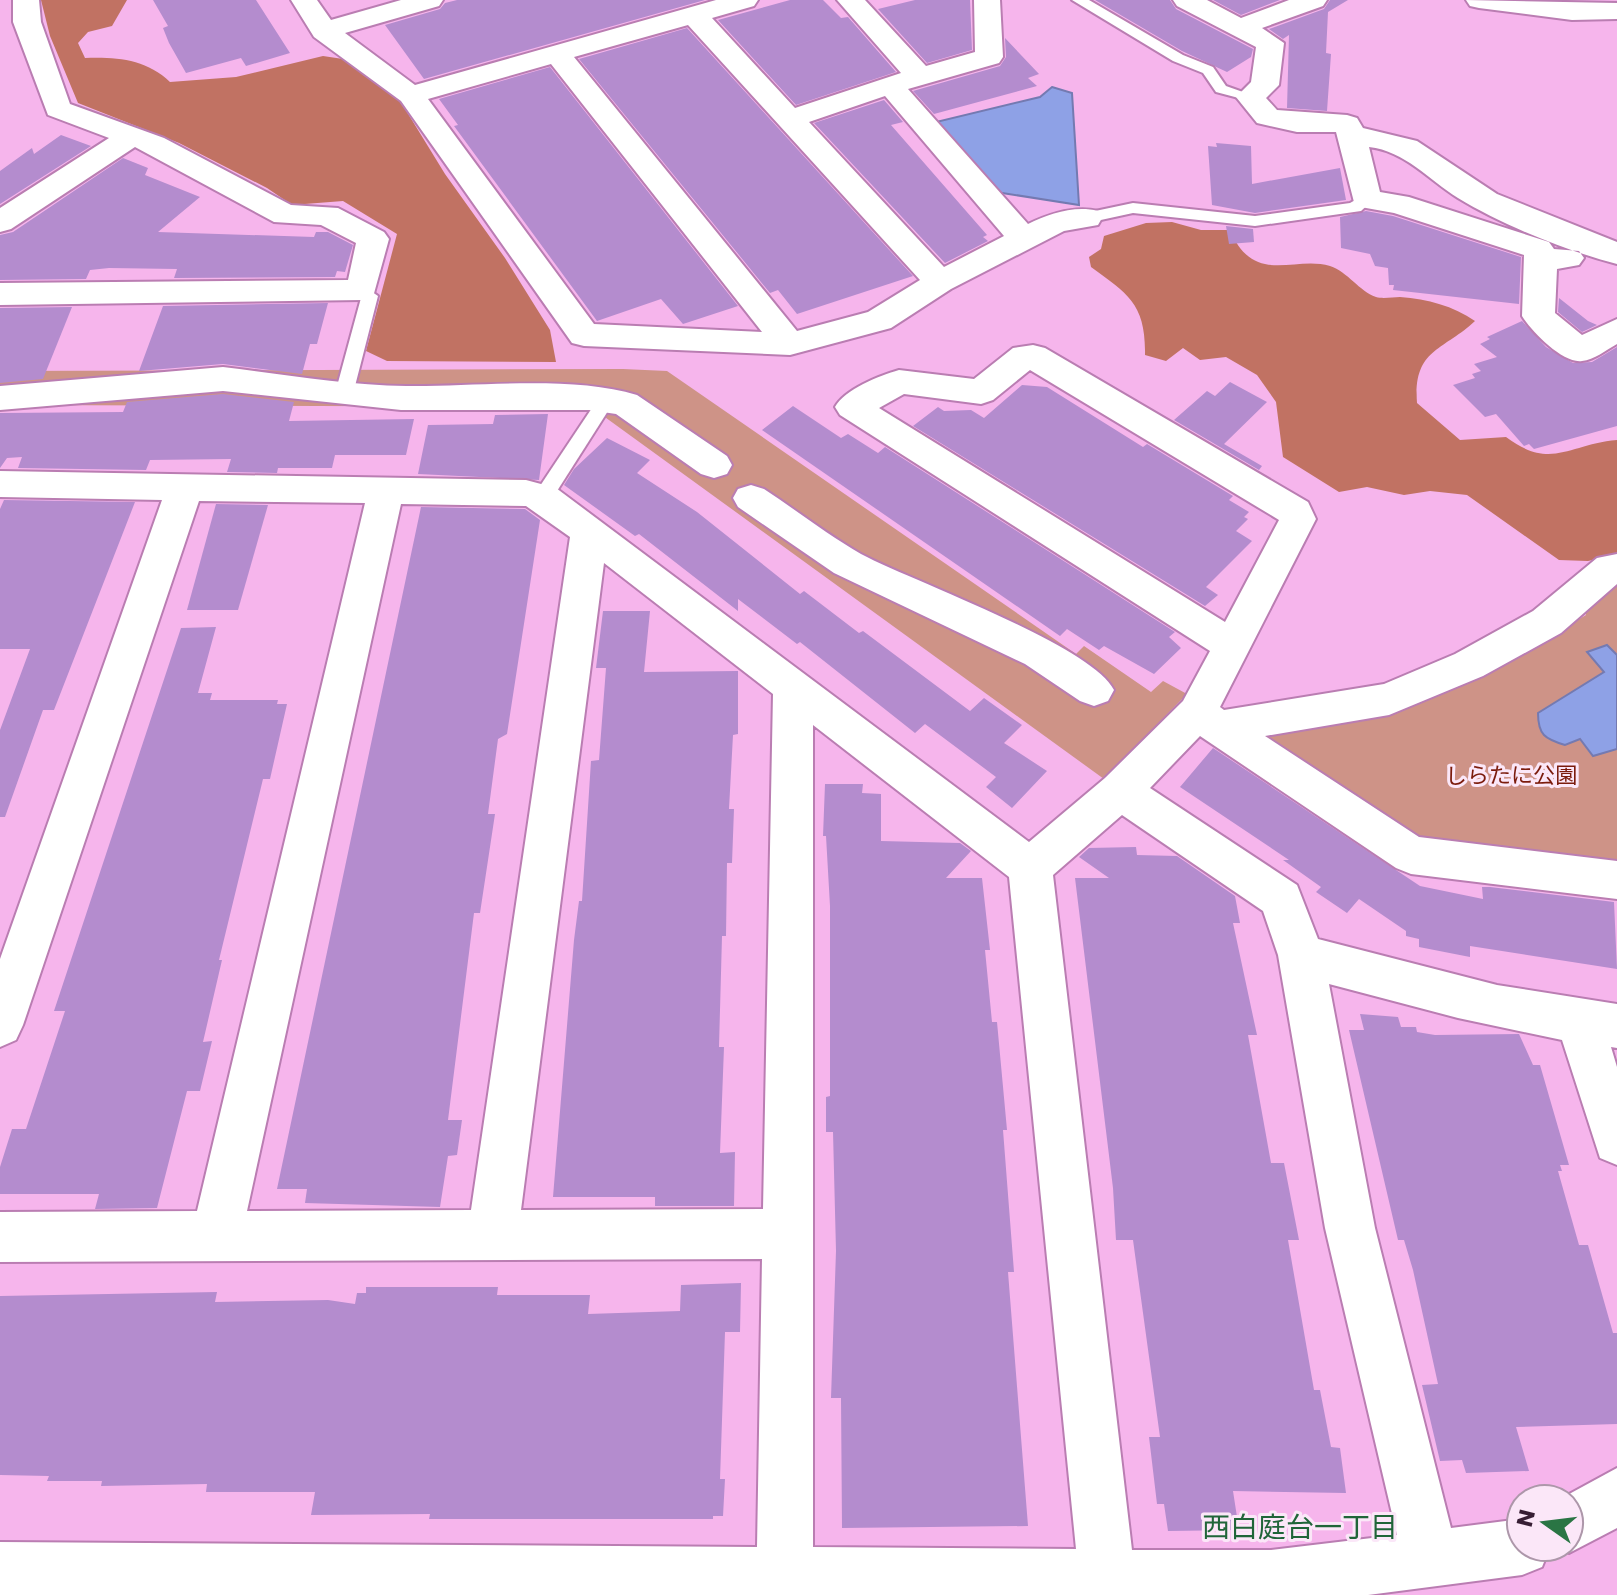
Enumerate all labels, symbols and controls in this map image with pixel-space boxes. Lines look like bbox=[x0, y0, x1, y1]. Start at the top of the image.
park label: しらたに公園 bbox=[1445, 760, 1577, 791]
north arrow bbox=[1505, 1483, 1585, 1563]
text: N bbox=[1509, 1507, 1543, 1530]
district label: 西白庭台一丁目 bbox=[1202, 1508, 1398, 1547]

